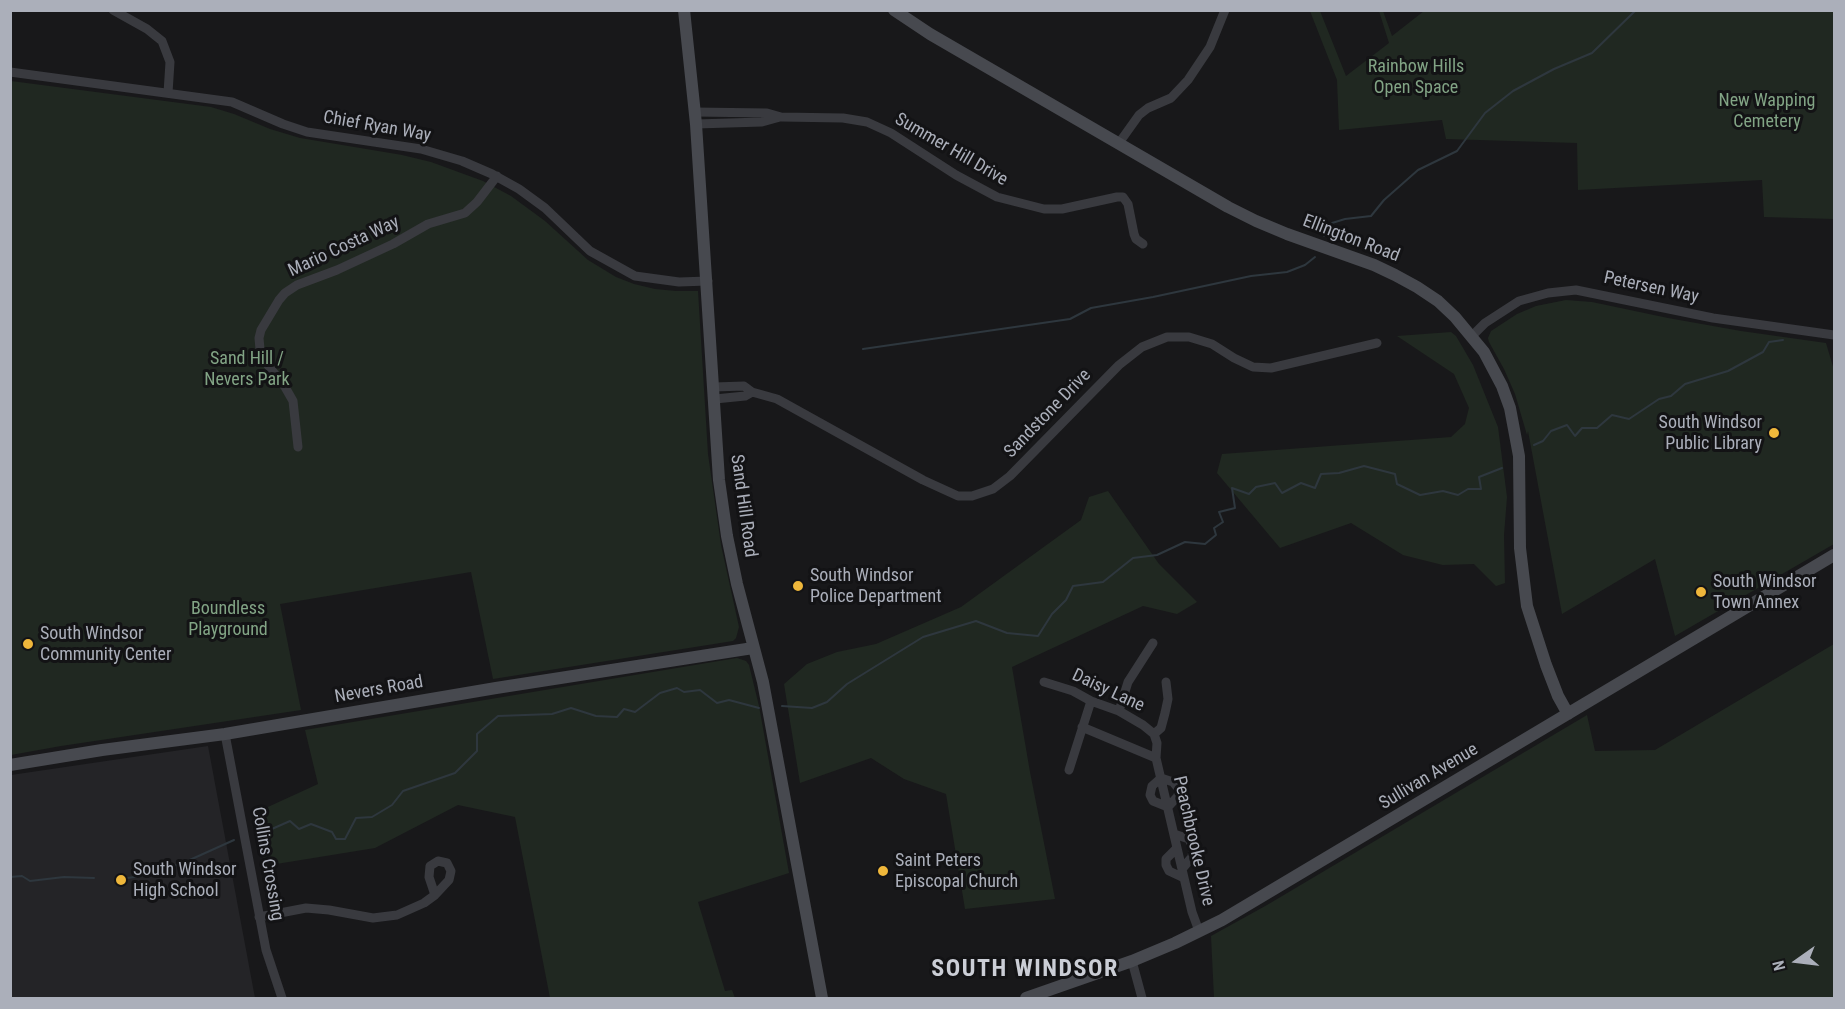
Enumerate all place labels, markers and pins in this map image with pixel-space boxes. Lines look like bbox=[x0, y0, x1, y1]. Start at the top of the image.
place label: South Windsor Public Library bbox=[1659, 412, 1762, 454]
marker: South Windsor Public Library bbox=[1767, 426, 1781, 440]
place label: South Windsor Police Department bbox=[810, 565, 942, 608]
place label: South Windsor Town Annex bbox=[1713, 571, 1816, 614]
marker: South Windsor Police Department bbox=[791, 579, 805, 593]
marker: South Windsor Town Annex bbox=[1694, 585, 1708, 599]
place label: South Windsor Community Center bbox=[40, 623, 171, 666]
marker: South Windsor Community Center bbox=[21, 637, 35, 651]
place label: Saint Peters Episcopal Church bbox=[895, 850, 1018, 892]
place label: South Windsor High School bbox=[133, 859, 236, 902]
marker: Saint Peters Episcopal Church bbox=[876, 864, 890, 878]
marker: South Windsor High School bbox=[114, 873, 128, 887]

